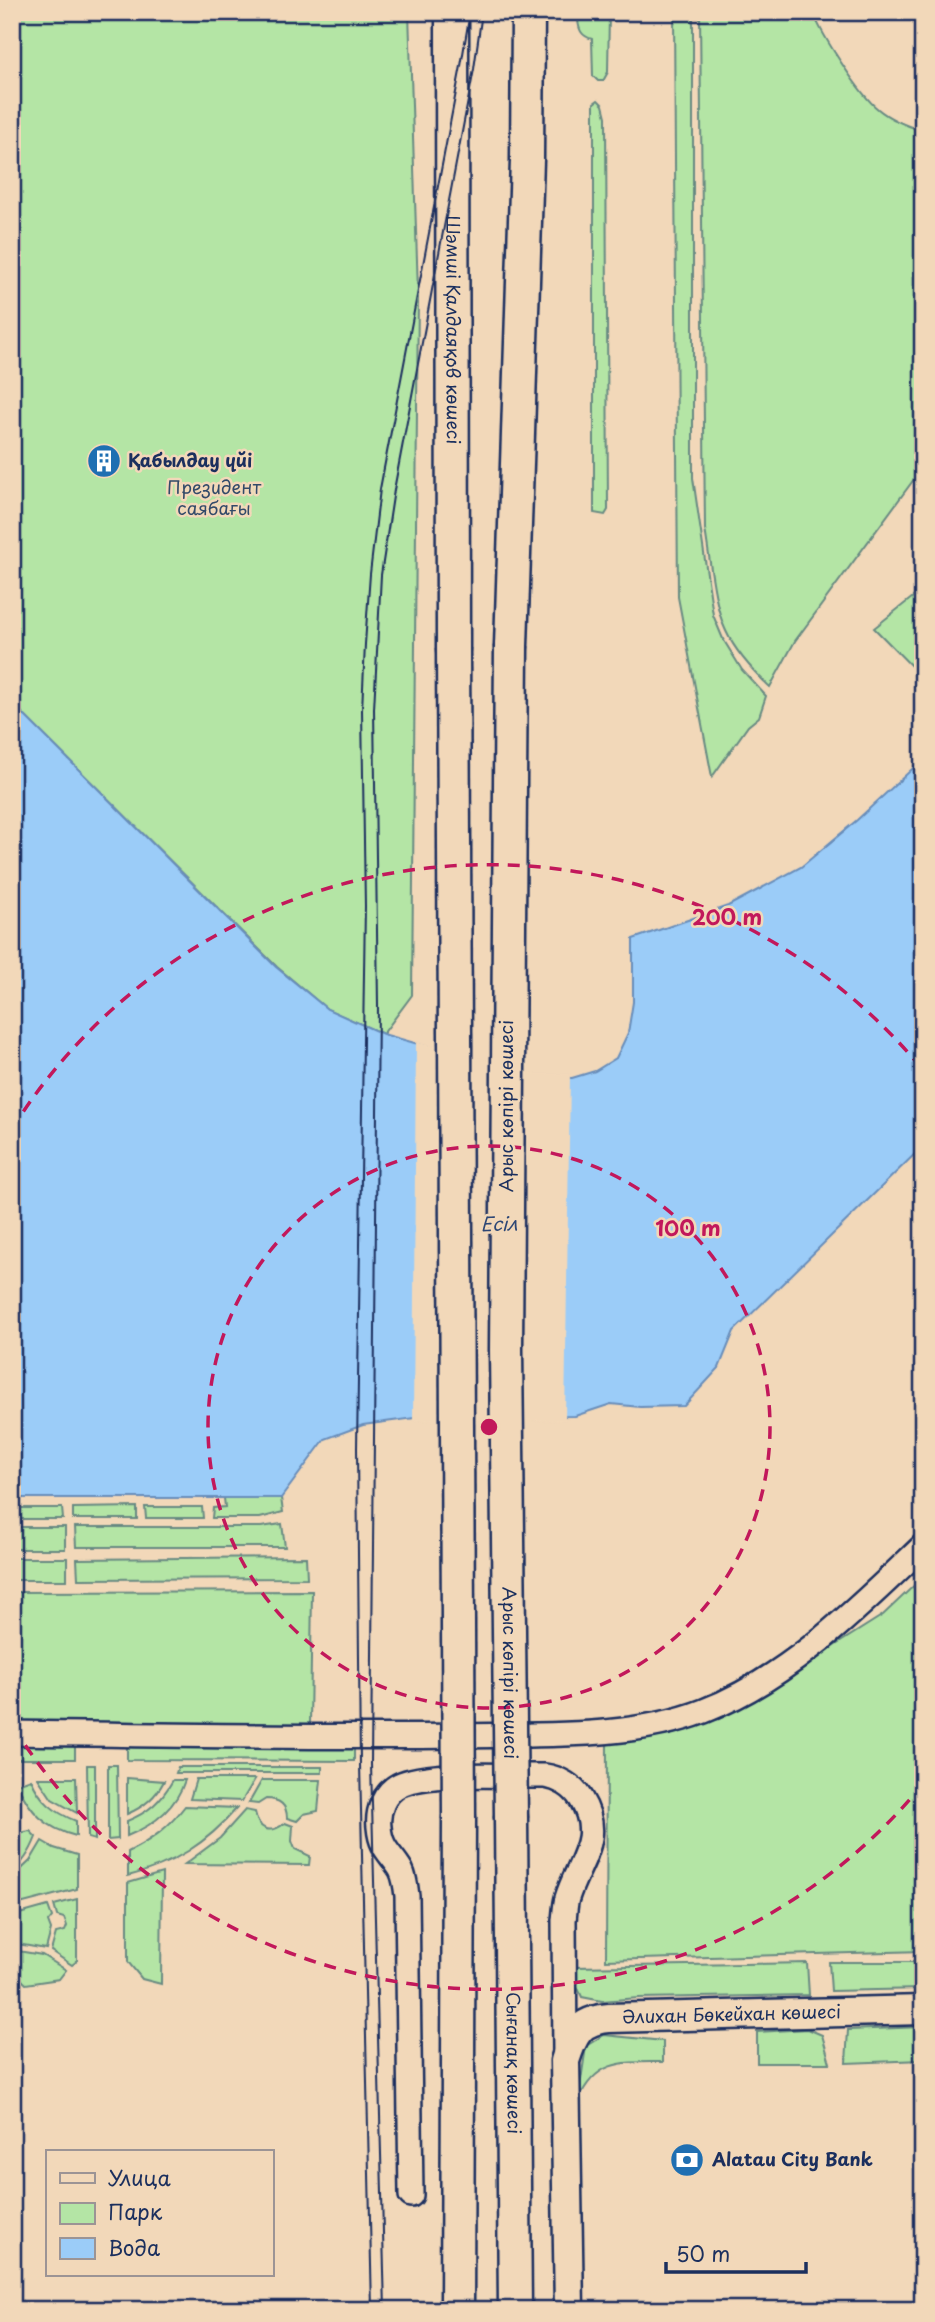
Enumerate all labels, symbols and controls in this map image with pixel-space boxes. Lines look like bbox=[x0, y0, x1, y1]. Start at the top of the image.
street label: Шәмші Қалдаяқов көшесі bbox=[440, 216, 468, 444]
building icon: Қабылдау үйі bbox=[85, 442, 123, 480]
place label: Қабылдау үйі bbox=[128, 446, 252, 473]
park label: Президент саябағы bbox=[167, 473, 261, 521]
text: 200 m bbox=[692, 900, 762, 932]
street label: Арыс көпірі көшесі bbox=[492, 1020, 519, 1192]
water label: Есіл bbox=[480, 1209, 518, 1237]
text: 100 m bbox=[655, 1211, 721, 1243]
centre of rings bbox=[477, 1415, 501, 1439]
street label: Арыс көпірі көшесі bbox=[497, 1587, 525, 1759]
street label: Сығанақ көшесі bbox=[500, 1992, 529, 2134]
street label: Әлихан Бөкейхан көшесі bbox=[622, 1997, 841, 2030]
bank icon: Alatau City Bank bbox=[668, 2141, 706, 2179]
place label: Alatau City Bank bbox=[711, 2145, 873, 2172]
legend bbox=[46, 2150, 273, 2276]
text: Улица bbox=[108, 2161, 171, 2193]
text: Парк bbox=[108, 2195, 163, 2227]
text: Вода bbox=[108, 2231, 160, 2263]
scale bar bbox=[666, 2231, 806, 2275]
text: 50 m bbox=[676, 2237, 730, 2269]

